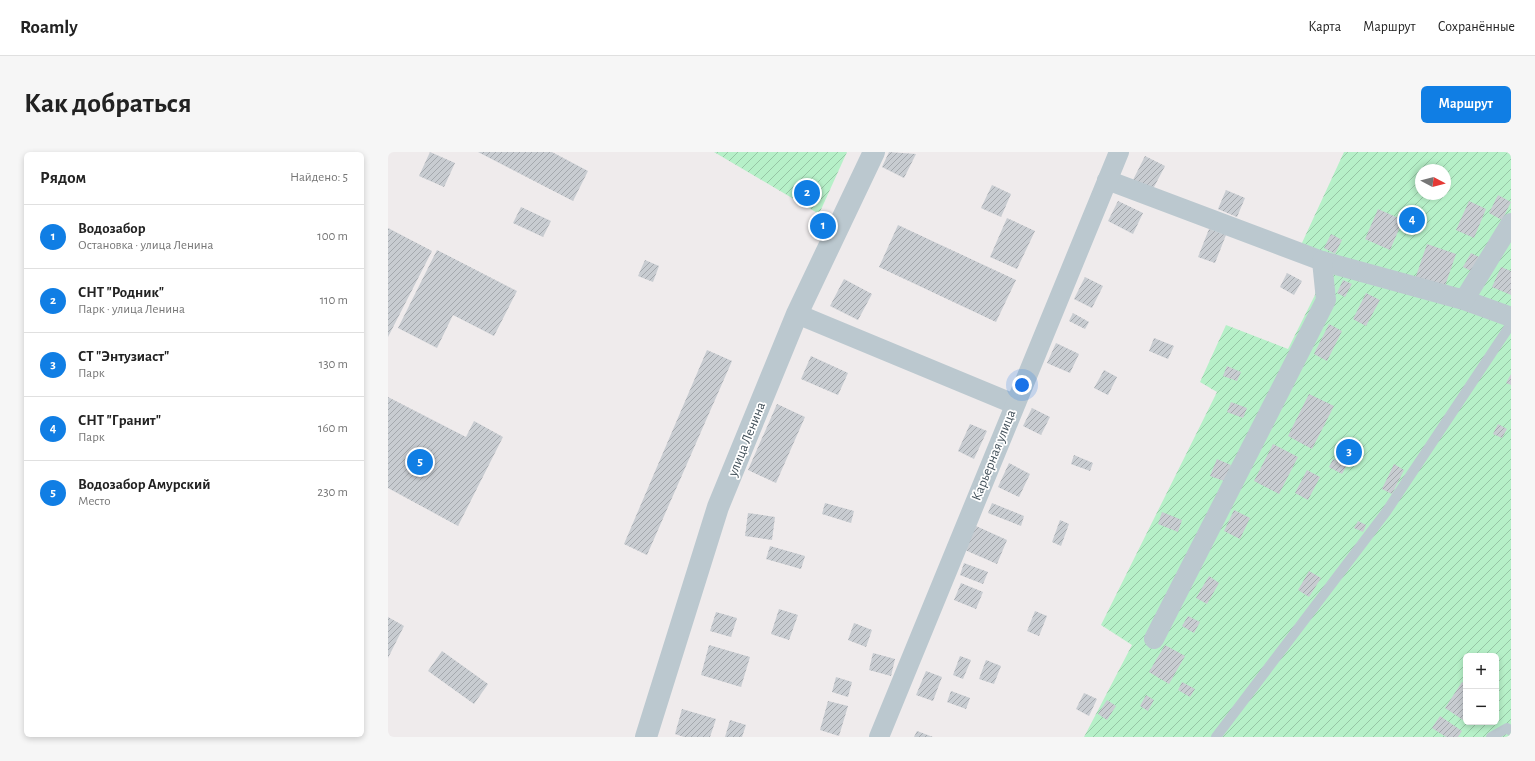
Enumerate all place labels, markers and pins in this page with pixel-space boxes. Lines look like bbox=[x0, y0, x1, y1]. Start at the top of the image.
pin: 2 bbox=[794, 178, 820, 208]
pin: 4 bbox=[1399, 205, 1425, 235]
pin: 1 bbox=[810, 211, 836, 241]
pin: 3 bbox=[1336, 437, 1362, 467]
pin: 5 bbox=[407, 447, 433, 477]

